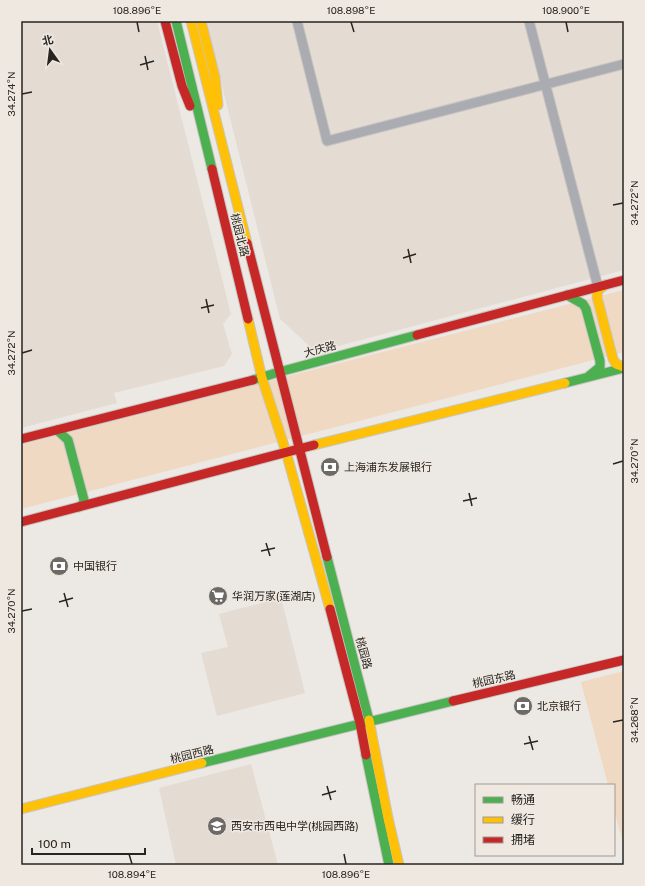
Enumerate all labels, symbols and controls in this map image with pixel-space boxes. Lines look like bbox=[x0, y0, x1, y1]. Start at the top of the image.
text: 108.896°E bbox=[113, 4, 161, 16]
text: 108.898°E bbox=[327, 4, 375, 16]
text: 108.900°E bbox=[542, 4, 590, 16]
north arrow bbox=[30, 30, 70, 70]
text: 北 bbox=[41, 33, 54, 47]
text: 34.274°N bbox=[5, 71, 17, 117]
text: 34.272°N bbox=[628, 180, 640, 226]
street label: 桃园北路 bbox=[229, 212, 251, 258]
text: 34.272°N bbox=[5, 330, 17, 376]
street label: 大庆路 bbox=[303, 339, 337, 359]
text: 34.270°N bbox=[628, 438, 640, 484]
bank icon: 上海浦东发展银行 bbox=[319, 456, 341, 478]
place label: 上海浦东发展银行 bbox=[344, 461, 432, 473]
bank icon: 中国银行 bbox=[48, 555, 70, 577]
place label: 中国银行 bbox=[73, 560, 117, 572]
supermarket icon: 华润万家(莲湖店) bbox=[207, 585, 229, 607]
text: 34.270°N bbox=[5, 588, 17, 634]
place label: 华润万家(莲湖店) bbox=[232, 590, 316, 602]
street label: 桃园路 bbox=[354, 636, 374, 670]
street label: 桃园东路 bbox=[471, 668, 517, 690]
bank icon: 北京银行 bbox=[512, 695, 534, 717]
text: 34.268°N bbox=[628, 697, 640, 743]
place label: 北京银行 bbox=[537, 700, 581, 712]
street label: 桃园西路 bbox=[169, 743, 215, 765]
legend bbox=[475, 784, 615, 856]
text: 畅通 bbox=[511, 793, 535, 807]
text: 缓行 bbox=[511, 813, 535, 827]
school or university icon: 西安市西电中学(桃园西路) bbox=[206, 815, 228, 837]
place label: 西安市西电中学(桃园西路) bbox=[231, 820, 359, 832]
scale bar bbox=[32, 830, 145, 856]
text: 拥堵 bbox=[511, 833, 535, 847]
text: 100 m bbox=[38, 837, 71, 851]
text: 108.894°E bbox=[108, 868, 156, 880]
text: 108.896°E bbox=[322, 868, 370, 880]

